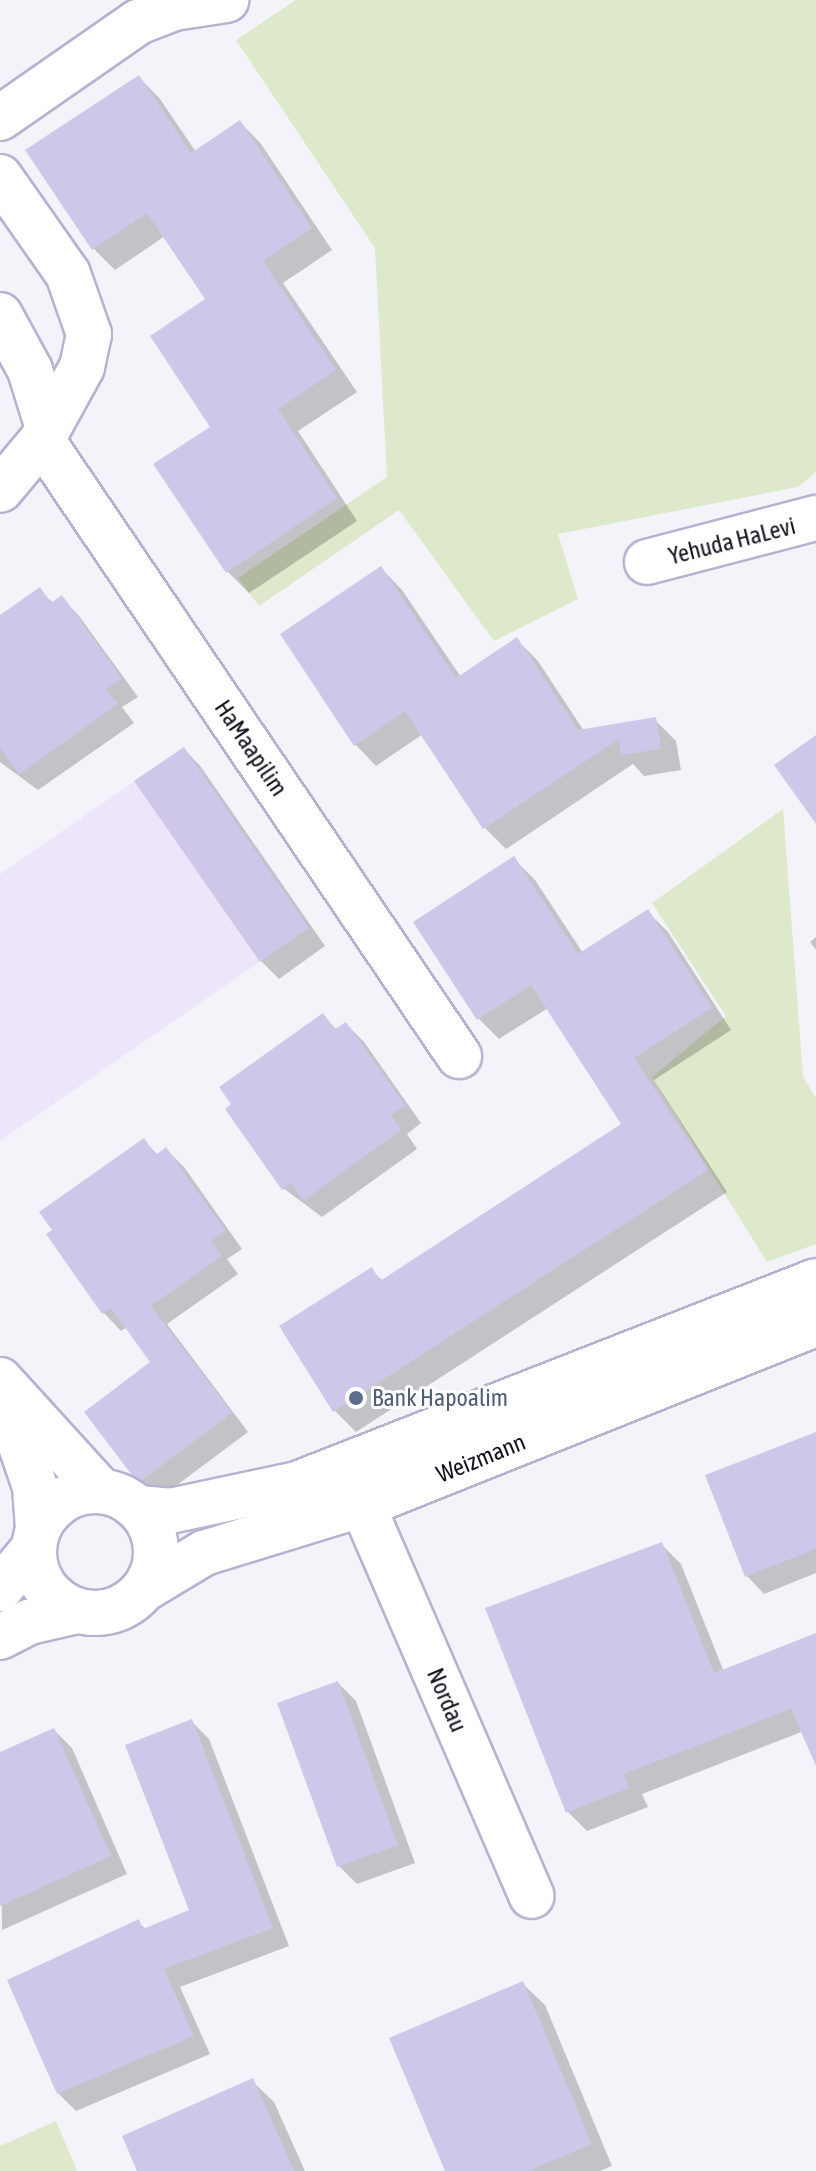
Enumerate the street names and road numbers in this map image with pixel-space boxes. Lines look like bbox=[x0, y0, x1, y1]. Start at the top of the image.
street label: Yehuda HaLevi bbox=[666, 511, 798, 571]
street label: HaMaapilim bbox=[208, 695, 294, 801]
street label: Weizmann bbox=[432, 1427, 530, 1489]
street label: Nordau bbox=[421, 1664, 473, 1736]

